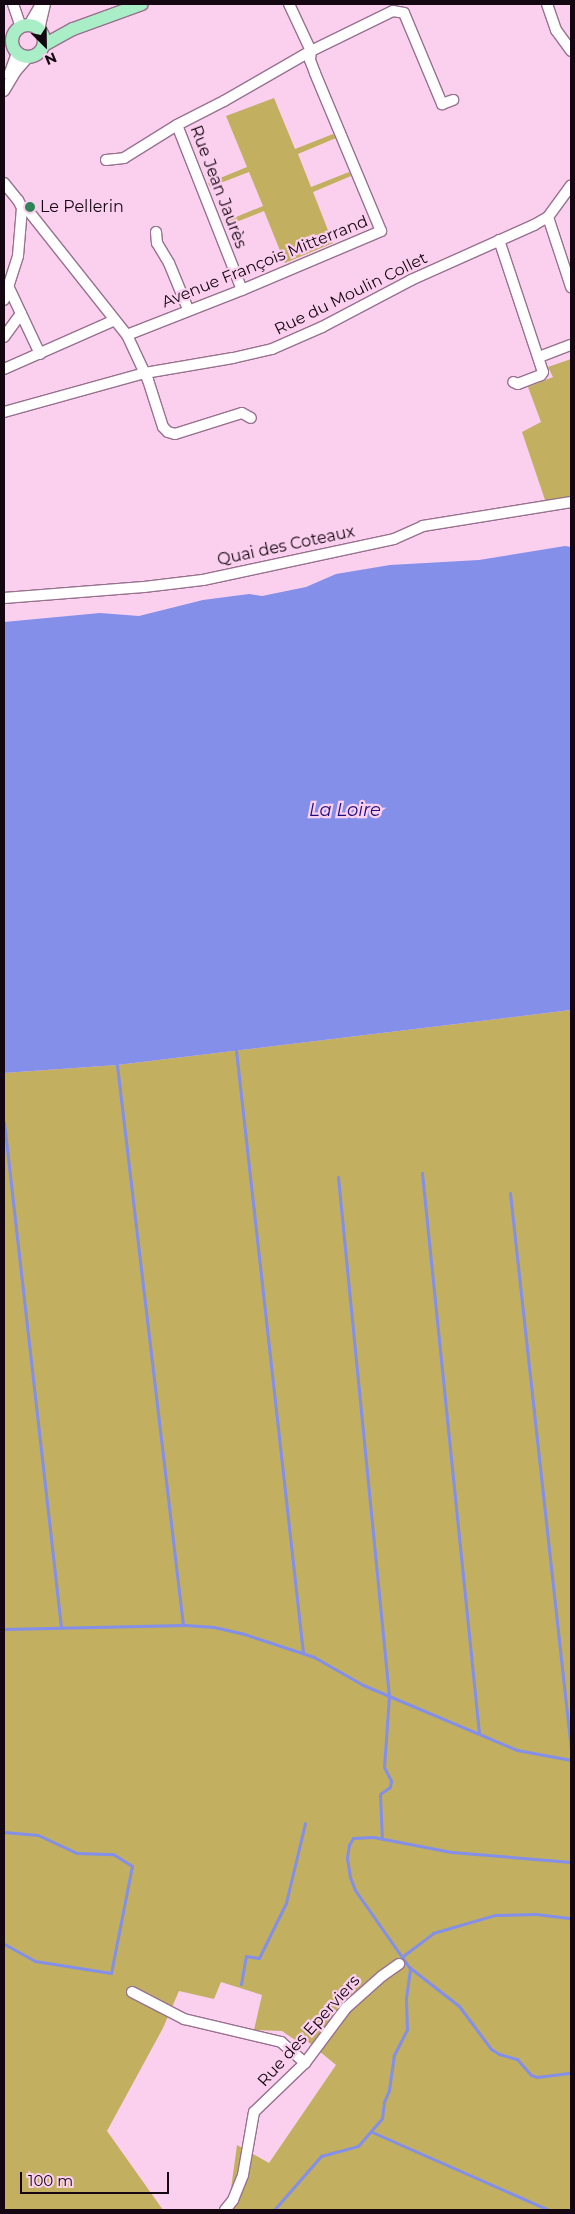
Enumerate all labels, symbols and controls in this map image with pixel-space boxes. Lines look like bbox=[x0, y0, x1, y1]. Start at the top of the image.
north arrow bbox=[20, 20, 70, 70]
text: N bbox=[42, 48, 60, 69]
street label: Rue Jean Jaurès bbox=[186, 123, 250, 251]
place label: Le Pellerin bbox=[40, 197, 124, 217]
marker: Le Pellerin bbox=[24, 201, 36, 213]
street label: Avenue François Mitterrand bbox=[159, 212, 371, 312]
street label: Rue du Moulin Collet bbox=[272, 249, 430, 339]
street label: Quai des Coteaux bbox=[216, 522, 356, 570]
water label: La Loire bbox=[309, 799, 381, 821]
street label: Rue des Eperviers bbox=[254, 1971, 364, 2091]
scale bar bbox=[22, 2162, 171, 2194]
text: 100 m bbox=[28, 2171, 73, 2190]

